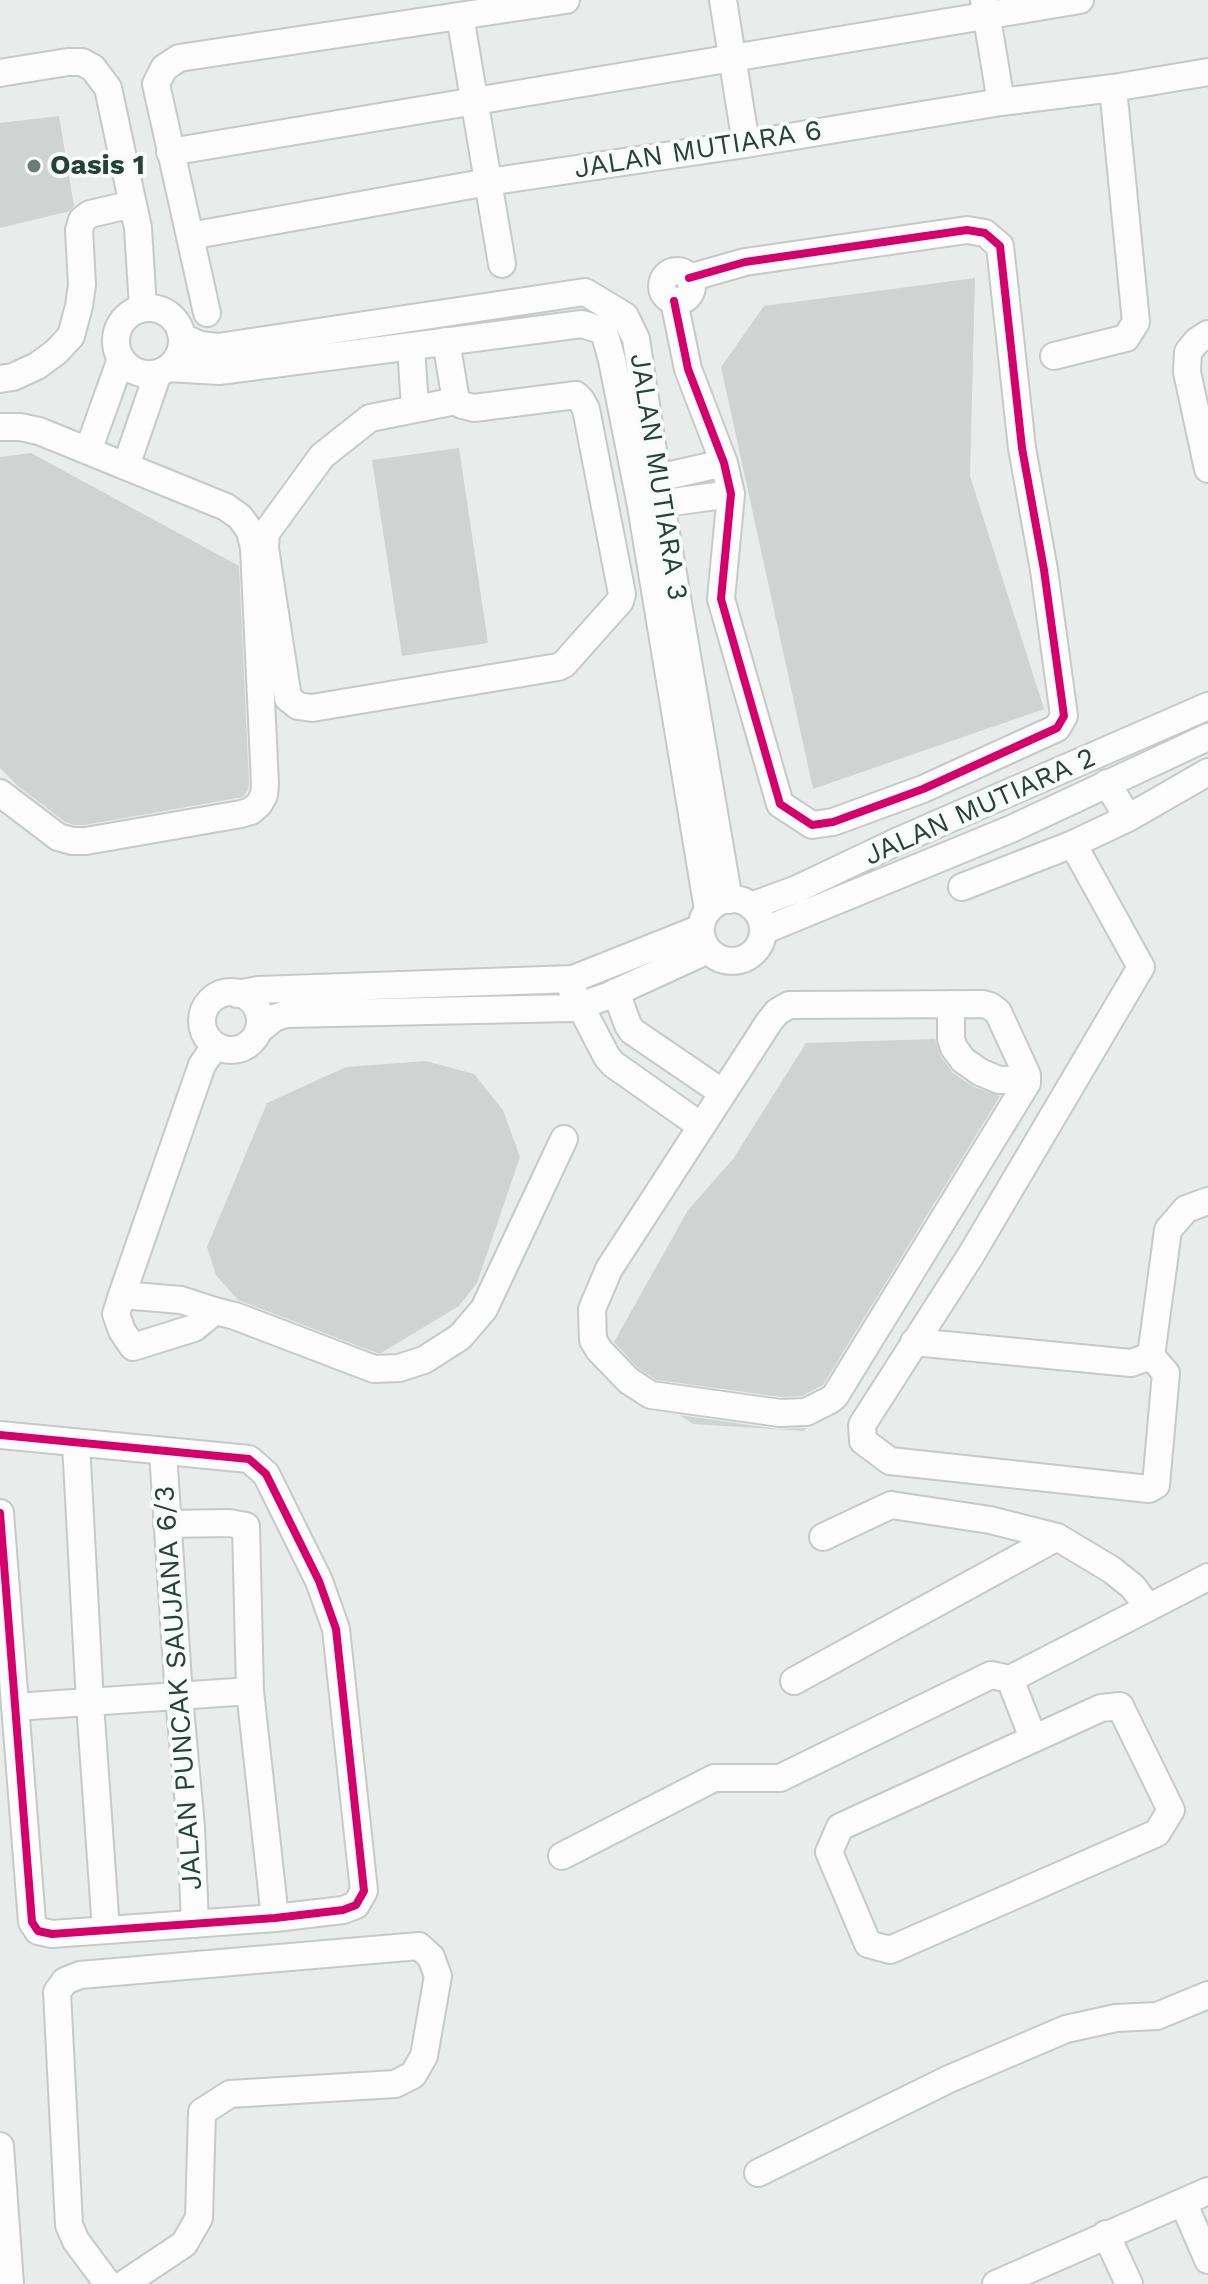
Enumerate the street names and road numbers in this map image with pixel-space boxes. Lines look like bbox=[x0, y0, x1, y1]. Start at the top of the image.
street label: JALAN MUTIARA 6 bbox=[572, 114, 824, 186]
street label: JALAN MUTIARA 3 bbox=[622, 351, 694, 603]
street label: JALAN MUTIARA 2 bbox=[859, 741, 1101, 873]
street label: JALAN PUNCAK SAUJANA 6/3 bbox=[148, 1485, 210, 1891]

